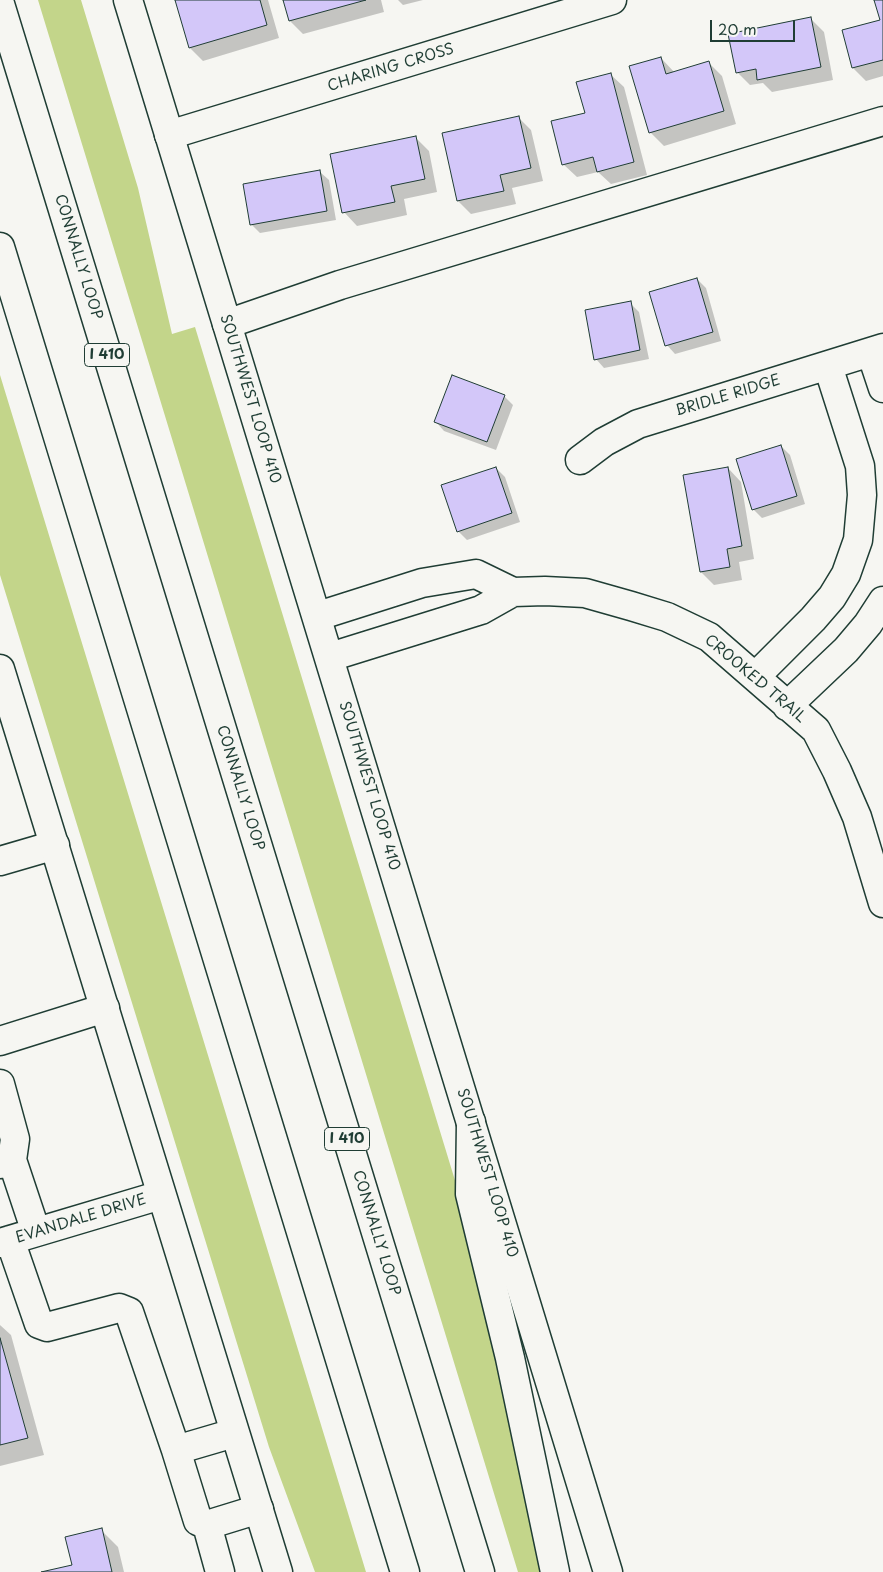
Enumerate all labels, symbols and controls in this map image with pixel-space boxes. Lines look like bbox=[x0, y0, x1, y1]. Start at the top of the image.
scale bar bbox=[713, 10, 798, 42]
text: 20 m bbox=[718, 17, 757, 40]
street label: CHARING CROSS bbox=[325, 40, 457, 96]
street label: CONNALLY LOOP bbox=[50, 192, 106, 322]
street label: SOUTHWEST LOOP 410 bbox=[216, 312, 284, 486]
road number: I 410 bbox=[84, 344, 130, 366]
street label: BRIDLE RIDGE bbox=[673, 371, 783, 421]
street label: CROOKED TRAIL bbox=[701, 631, 809, 727]
street label: SOUTHWEST LOOP 410 bbox=[335, 699, 403, 873]
street label: CONNALLY LOOP bbox=[212, 723, 268, 853]
street label: SOUTHWEST LOOP 410 bbox=[453, 1086, 521, 1260]
road number: I 410 bbox=[324, 1128, 370, 1150]
street label: CONNALLY LOOP bbox=[348, 1168, 404, 1298]
street label: EVANDALE DRIVE bbox=[14, 1191, 148, 1247]

